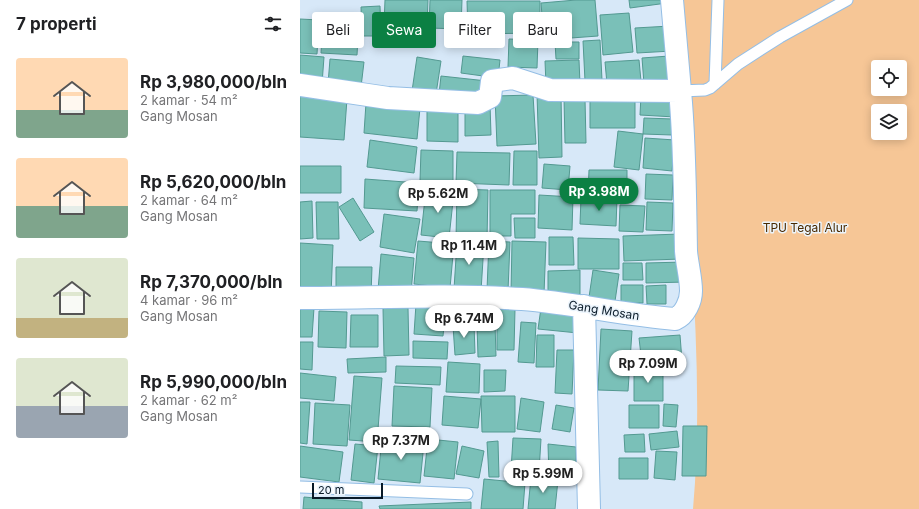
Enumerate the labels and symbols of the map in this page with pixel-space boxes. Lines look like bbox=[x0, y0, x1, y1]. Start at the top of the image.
pin: Rp 3.98M bbox=[558, 178, 640, 212]
pin: Rp 5.62M bbox=[397, 180, 479, 214]
park label: TPU Tegal Alur bbox=[763, 220, 848, 235]
pin: Rp 11.4M bbox=[428, 232, 510, 266]
street label: Gang Mosan bbox=[567, 297, 641, 323]
pin: Rp 6.74M bbox=[423, 305, 505, 339]
pin: Rp 7.09M bbox=[607, 350, 689, 384]
pin: Rp 7.37M bbox=[360, 427, 442, 461]
pin: Rp 5.99M bbox=[502, 460, 584, 494]
scale bar bbox=[312, 481, 383, 500]

